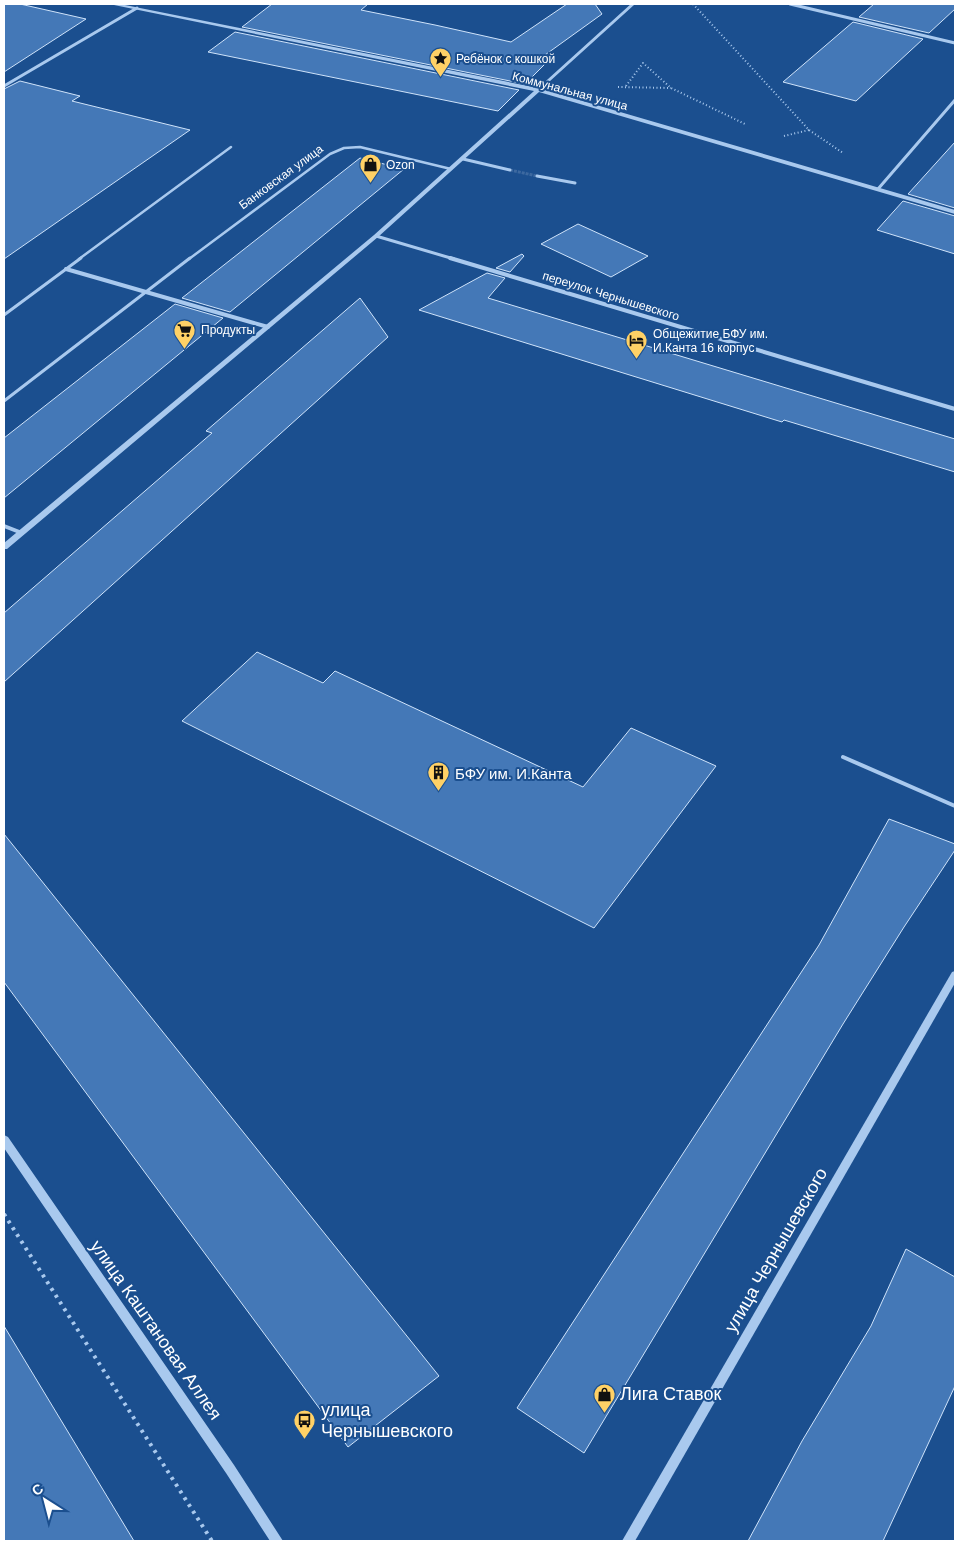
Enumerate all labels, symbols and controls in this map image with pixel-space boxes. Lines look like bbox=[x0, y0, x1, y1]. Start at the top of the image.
place icon: Ребёнок с кошкой bbox=[428, 47, 452, 78]
place label: Ребёнок с кошкой bbox=[456, 52, 555, 66]
street label: Коммунальная улица bbox=[511, 69, 630, 113]
street label: Банковская улица bbox=[236, 142, 326, 212]
shop icon: Ozon bbox=[358, 153, 382, 184]
place label: Ozon bbox=[386, 158, 415, 172]
street label: переулок Чернышевского bbox=[541, 268, 681, 324]
supermarket icon: Продукты bbox=[173, 318, 197, 349]
place label: Продукты bbox=[201, 323, 255, 337]
place label: Общежитие БФУ им. И.Канта 16 корпус bbox=[653, 327, 768, 355]
hotel icon: Общежитие БФУ им. И.Канта 16 корпус bbox=[625, 329, 649, 360]
building icon: БФУ им. И.Канта bbox=[427, 761, 451, 792]
place label: БФУ им. И.Канта bbox=[455, 765, 572, 782]
street label: улица Чернышевского bbox=[721, 1164, 831, 1336]
street label: улица Каштановая Аллея bbox=[86, 1236, 226, 1424]
shop icon: Лига Ставок bbox=[592, 1382, 616, 1413]
place label: Лига Ставок bbox=[620, 1384, 721, 1404]
place label: улица Чернышевского bbox=[321, 1400, 453, 1441]
bus stop icon: улица Чернышевского bbox=[293, 1408, 317, 1439]
north arrow bbox=[20, 1475, 70, 1525]
text: С bbox=[29, 1480, 46, 1499]

